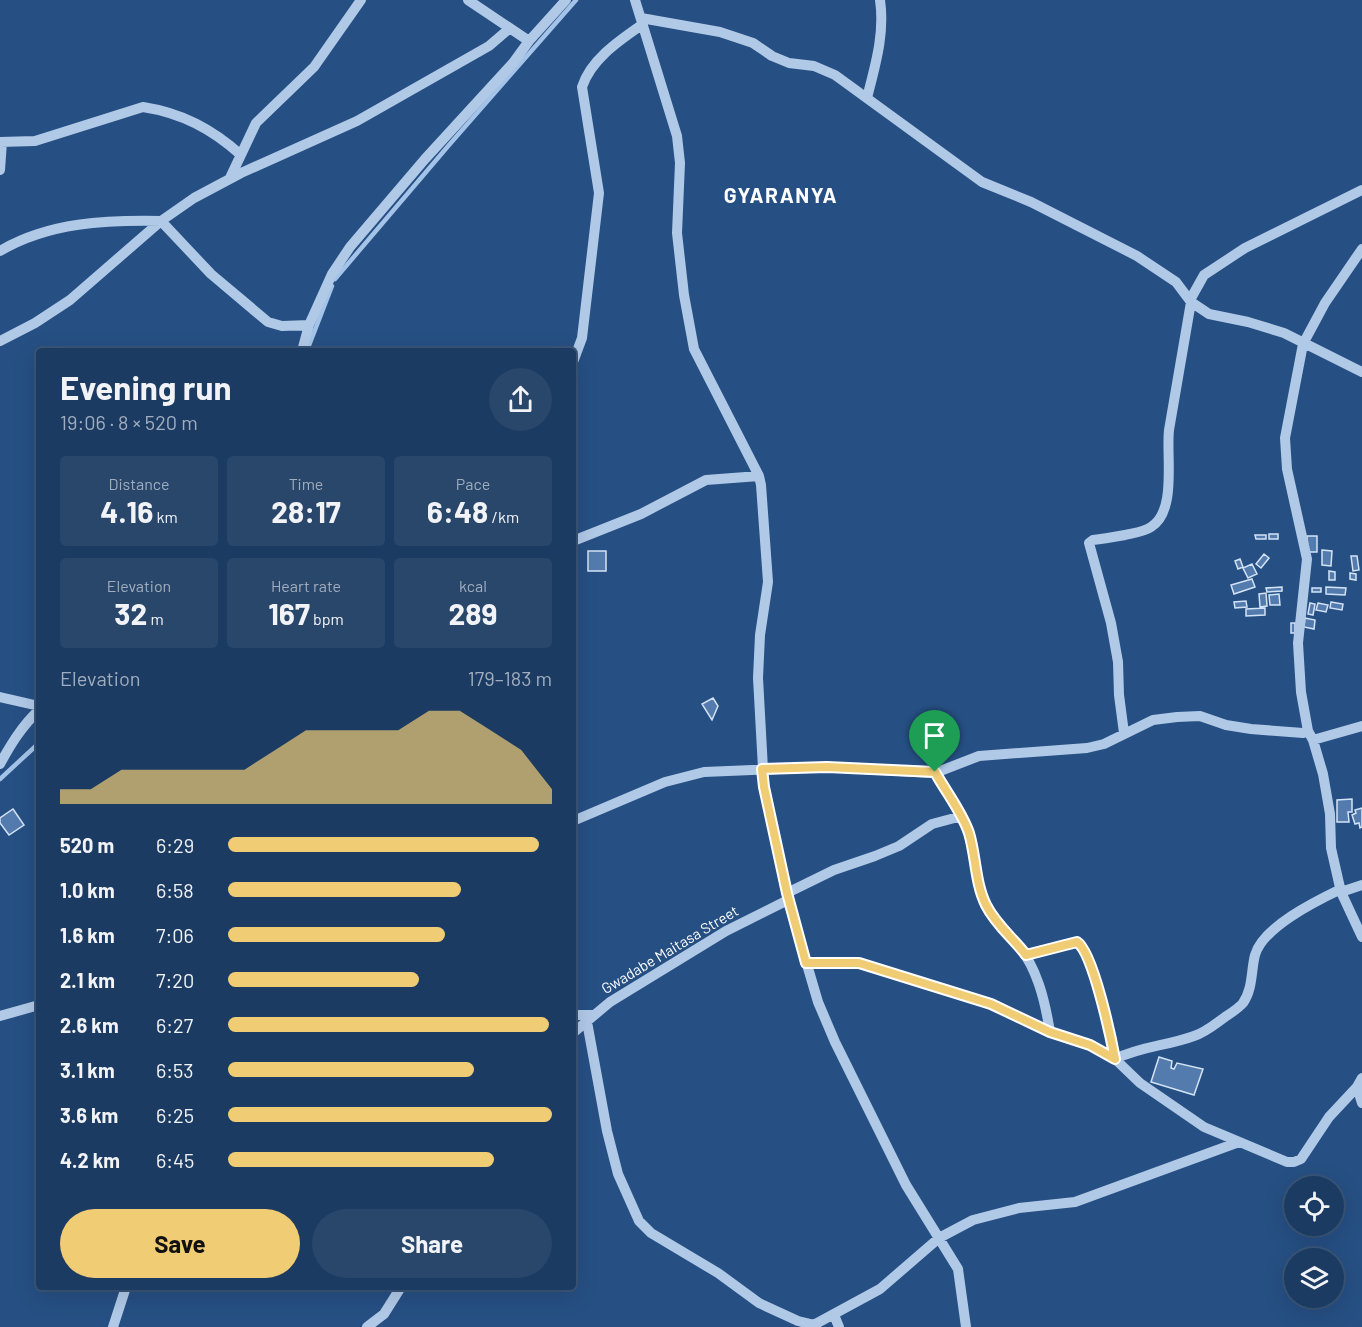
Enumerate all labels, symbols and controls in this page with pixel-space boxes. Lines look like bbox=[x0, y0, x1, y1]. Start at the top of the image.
district label: GYARANYA bbox=[724, 182, 838, 207]
text: Evening run bbox=[60, 367, 232, 407]
button: share bbox=[489, 368, 552, 431]
text: 19:06 · 8 × 520 m bbox=[60, 410, 198, 434]
text: Distance bbox=[109, 474, 169, 493]
text: Time bbox=[289, 474, 323, 493]
text: Pace bbox=[456, 474, 490, 493]
text: 4.16 bbox=[100, 493, 153, 529]
text: 28:17 bbox=[271, 493, 341, 529]
text: 6:48 bbox=[427, 493, 488, 529]
text: km bbox=[153, 507, 178, 526]
text: /km bbox=[488, 507, 519, 526]
text: Elevation bbox=[107, 576, 171, 595]
text: Heart rate bbox=[271, 576, 341, 595]
text: kcal bbox=[459, 576, 487, 595]
text: 32 bbox=[114, 595, 147, 631]
text: 167 bbox=[268, 595, 310, 631]
text: 289 bbox=[449, 595, 497, 631]
text: m bbox=[147, 609, 164, 628]
text: bpm bbox=[310, 609, 344, 628]
text: Elevation bbox=[60, 666, 141, 690]
text: 179–183 m bbox=[468, 666, 552, 690]
pin bbox=[909, 710, 960, 772]
icon: arrive bbox=[918, 719, 951, 752]
text: 520 m bbox=[60, 833, 114, 857]
text: 6:29 bbox=[156, 833, 194, 857]
text: 1.0 km bbox=[60, 878, 115, 902]
text: 6:58 bbox=[156, 878, 194, 902]
street label: Gwadabe Maitasa Street bbox=[598, 901, 741, 997]
text: 1.6 km bbox=[60, 923, 115, 947]
text: 7:06 bbox=[156, 923, 194, 947]
text: 2.1 km bbox=[60, 968, 115, 992]
text: 7:20 bbox=[156, 968, 194, 992]
text: 2.6 km bbox=[60, 1013, 119, 1037]
text: 6:27 bbox=[156, 1013, 193, 1037]
text: 3.1 km bbox=[60, 1058, 115, 1082]
text: 6:53 bbox=[156, 1058, 194, 1082]
text: 3.6 km bbox=[60, 1103, 118, 1127]
text: 6:25 bbox=[156, 1103, 194, 1127]
text: 4.2 km bbox=[60, 1148, 120, 1172]
text: 6:45 bbox=[156, 1148, 194, 1172]
map controls bbox=[1284, 1176, 1344, 1308]
button: locate bbox=[1284, 1176, 1344, 1236]
button: Save bbox=[60, 1209, 300, 1278]
button: Share bbox=[312, 1209, 552, 1278]
button: layers bbox=[1284, 1248, 1344, 1308]

